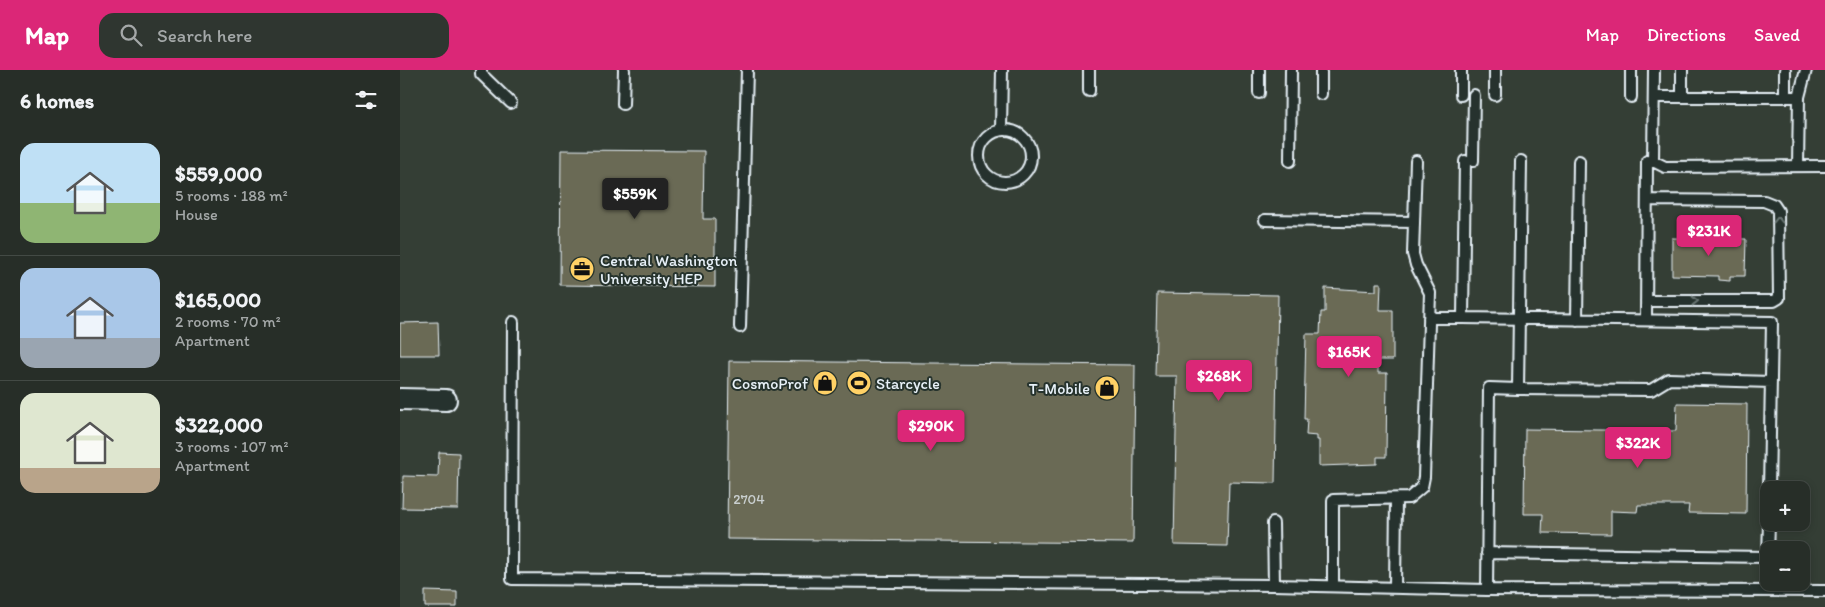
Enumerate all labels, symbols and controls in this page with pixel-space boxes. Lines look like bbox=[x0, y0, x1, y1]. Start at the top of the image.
search box bbox=[99, 13, 449, 58]
text: Map bbox=[25, 21, 69, 50]
icon: search bbox=[117, 21, 145, 49]
text: Search here bbox=[157, 24, 252, 47]
text: Map bbox=[1586, 24, 1619, 46]
text: Directions bbox=[1647, 24, 1726, 46]
text: Saved bbox=[1754, 24, 1800, 46]
icon: filters bbox=[352, 86, 380, 114]
text: 6 homes bbox=[20, 88, 94, 113]
text: $559,000 bbox=[175, 161, 262, 186]
icon: home bbox=[60, 163, 120, 223]
pin: $559K bbox=[600, 178, 670, 220]
text: $559K bbox=[613, 184, 657, 203]
text: 5 rooms · 188 m² bbox=[175, 186, 288, 205]
text: House bbox=[175, 205, 218, 224]
pin: $231K bbox=[1674, 214, 1744, 257]
one-way arrow bbox=[1773, 216, 1783, 224]
text: $231K bbox=[1688, 221, 1730, 240]
place label: Central Washington University HEP bbox=[600, 251, 737, 288]
office icon: Central Washington University HEP bbox=[569, 256, 595, 282]
text: $165,000 bbox=[175, 287, 261, 312]
icon: home bbox=[60, 288, 120, 348]
one-way arrow bbox=[1691, 296, 1699, 306]
text: 2 rooms · 70 m² bbox=[175, 312, 281, 331]
text: Apartment bbox=[175, 331, 250, 350]
pin: $165K bbox=[1314, 336, 1384, 378]
text: $165K bbox=[1328, 342, 1370, 361]
pin: $268K bbox=[1184, 360, 1254, 402]
text: $268K bbox=[1197, 366, 1241, 385]
shop icon: CosmoProf bbox=[812, 370, 838, 396]
sports icon: Starcycle bbox=[846, 370, 872, 396]
place label: CosmoProf bbox=[732, 374, 809, 393]
place label: Starcycle bbox=[876, 374, 940, 393]
shop icon: T-Mobile bbox=[1094, 375, 1120, 401]
place label: T-Mobile bbox=[1029, 379, 1090, 398]
pin: $290K bbox=[896, 410, 966, 452]
text: $322,000 bbox=[175, 412, 263, 437]
icon: home bbox=[60, 413, 120, 473]
text: $290K bbox=[909, 416, 953, 435]
pin: $322K bbox=[1603, 426, 1673, 469]
text: $322K bbox=[1616, 433, 1660, 452]
text: 3 rooms · 107 m² bbox=[175, 437, 288, 456]
text: Apartment bbox=[175, 456, 250, 475]
map controls bbox=[1760, 481, 1810, 591]
button: + bbox=[1760, 481, 1810, 531]
house number: 2704 bbox=[733, 491, 765, 508]
button: − bbox=[1760, 541, 1810, 591]

